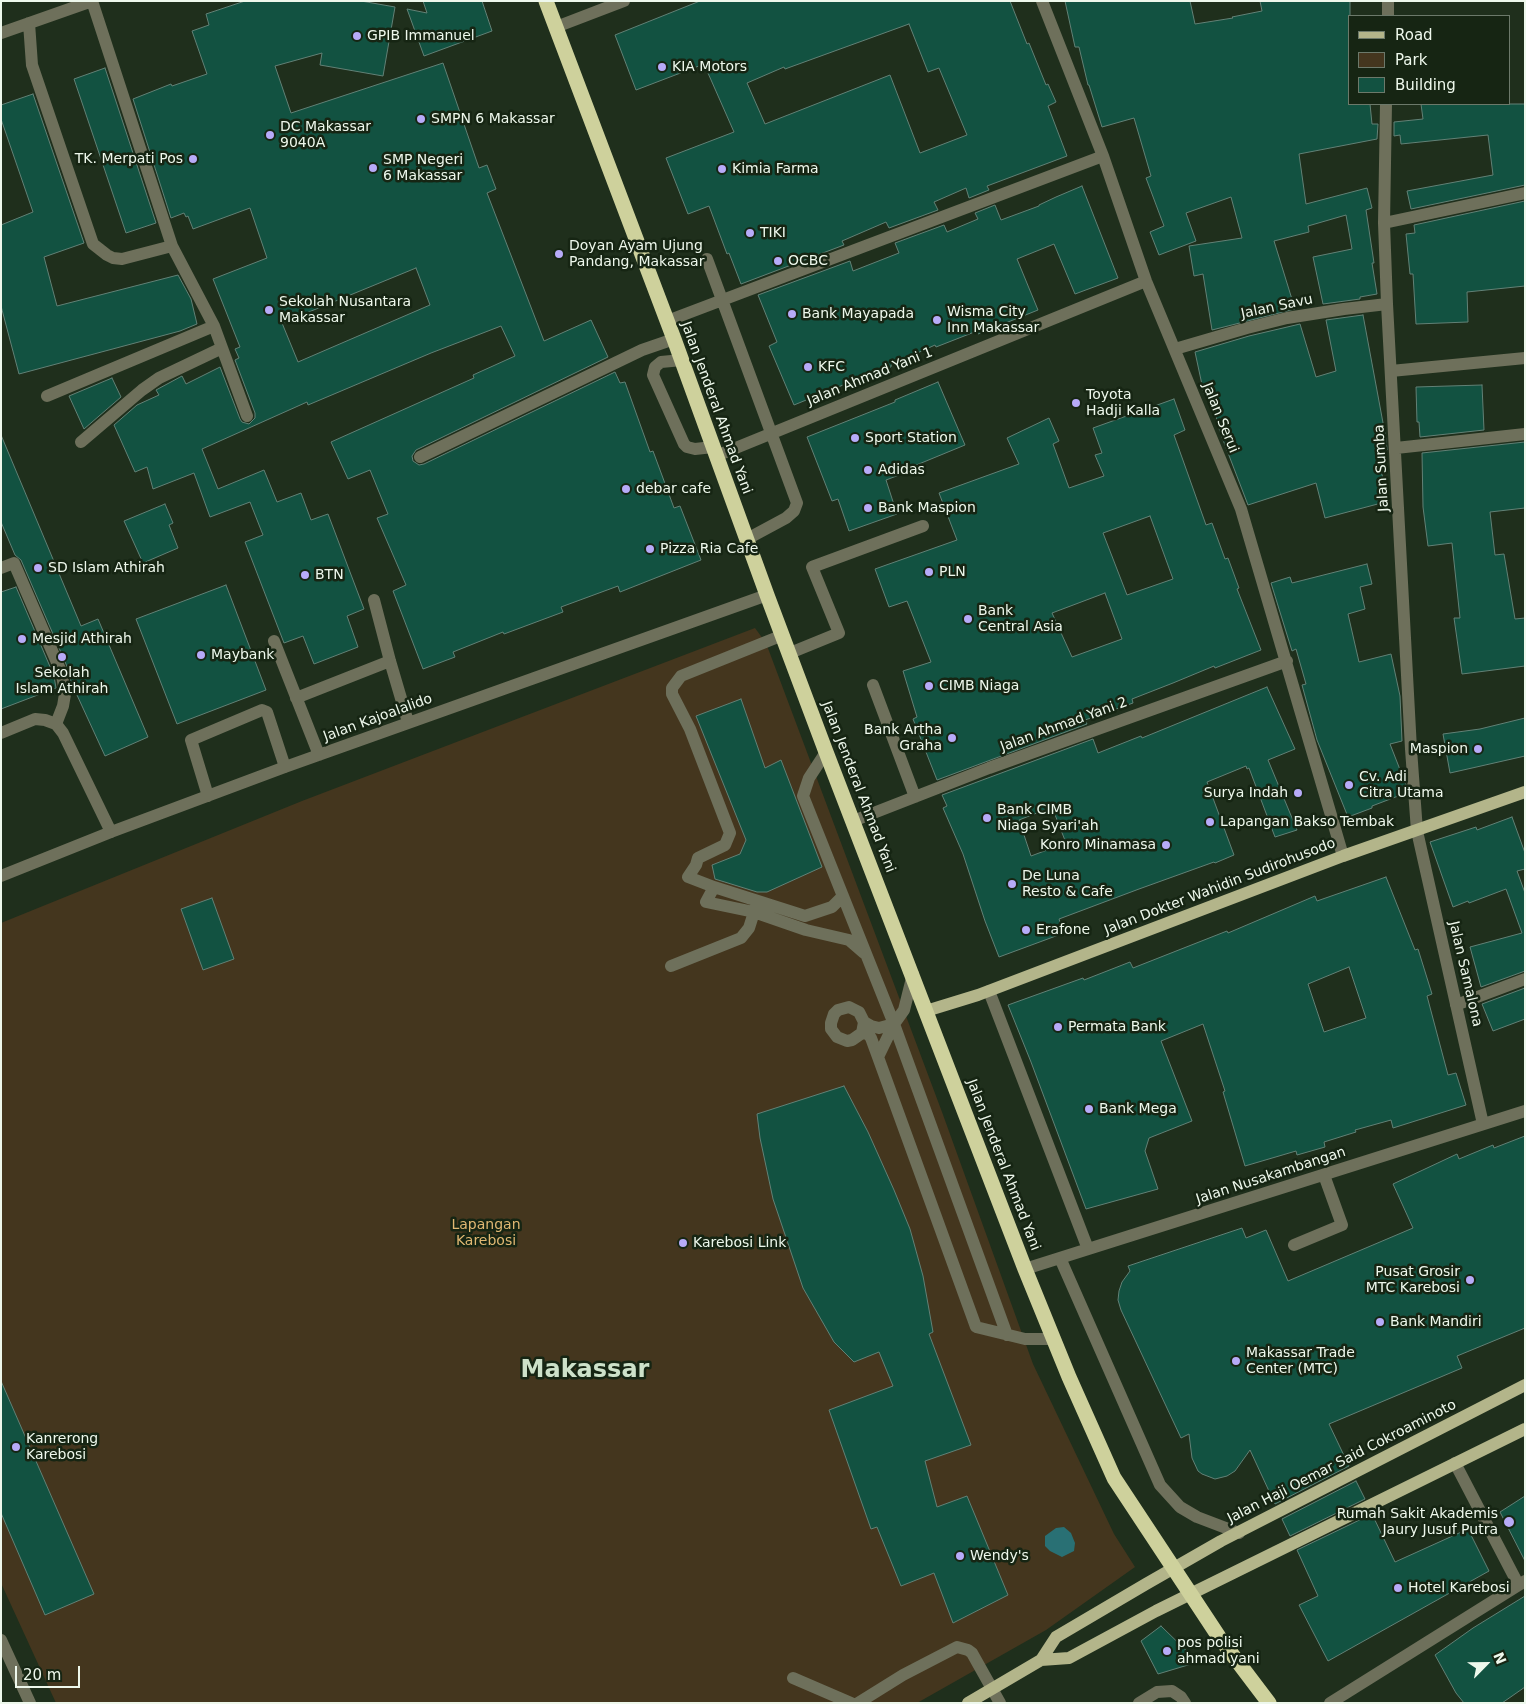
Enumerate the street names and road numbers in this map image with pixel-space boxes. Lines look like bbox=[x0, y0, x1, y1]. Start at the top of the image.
street label: Jalan Savu bbox=[1239, 291, 1315, 323]
street label: Jalan Jenderal Ahmad Yani bbox=[677, 319, 755, 497]
street label: Jalan Ahmad Yani 1 bbox=[805, 344, 935, 410]
street label: Jalan Serui bbox=[1198, 380, 1242, 456]
street label: Jalan Sumba bbox=[1371, 424, 1393, 512]
street label: Jalan Kajoalalido bbox=[321, 690, 435, 746]
street label: Jalan Ahmad Yani 2 bbox=[998, 694, 1130, 756]
street label: Jalan Jenderal Ahmad Yani bbox=[817, 699, 899, 875]
street label: Jalan Dokter Wahidin Sudirohusodo bbox=[1102, 835, 1338, 939]
street label: Jalan Samalona bbox=[1445, 919, 1485, 1029]
street label: Jalan Jenderal Ahmad Yani bbox=[962, 1077, 1044, 1253]
street label: Jalan Nusakambangan bbox=[1194, 1144, 1348, 1208]
street label: Jalan Haji Oemar Said Cokroaminoto bbox=[1225, 1397, 1459, 1527]

